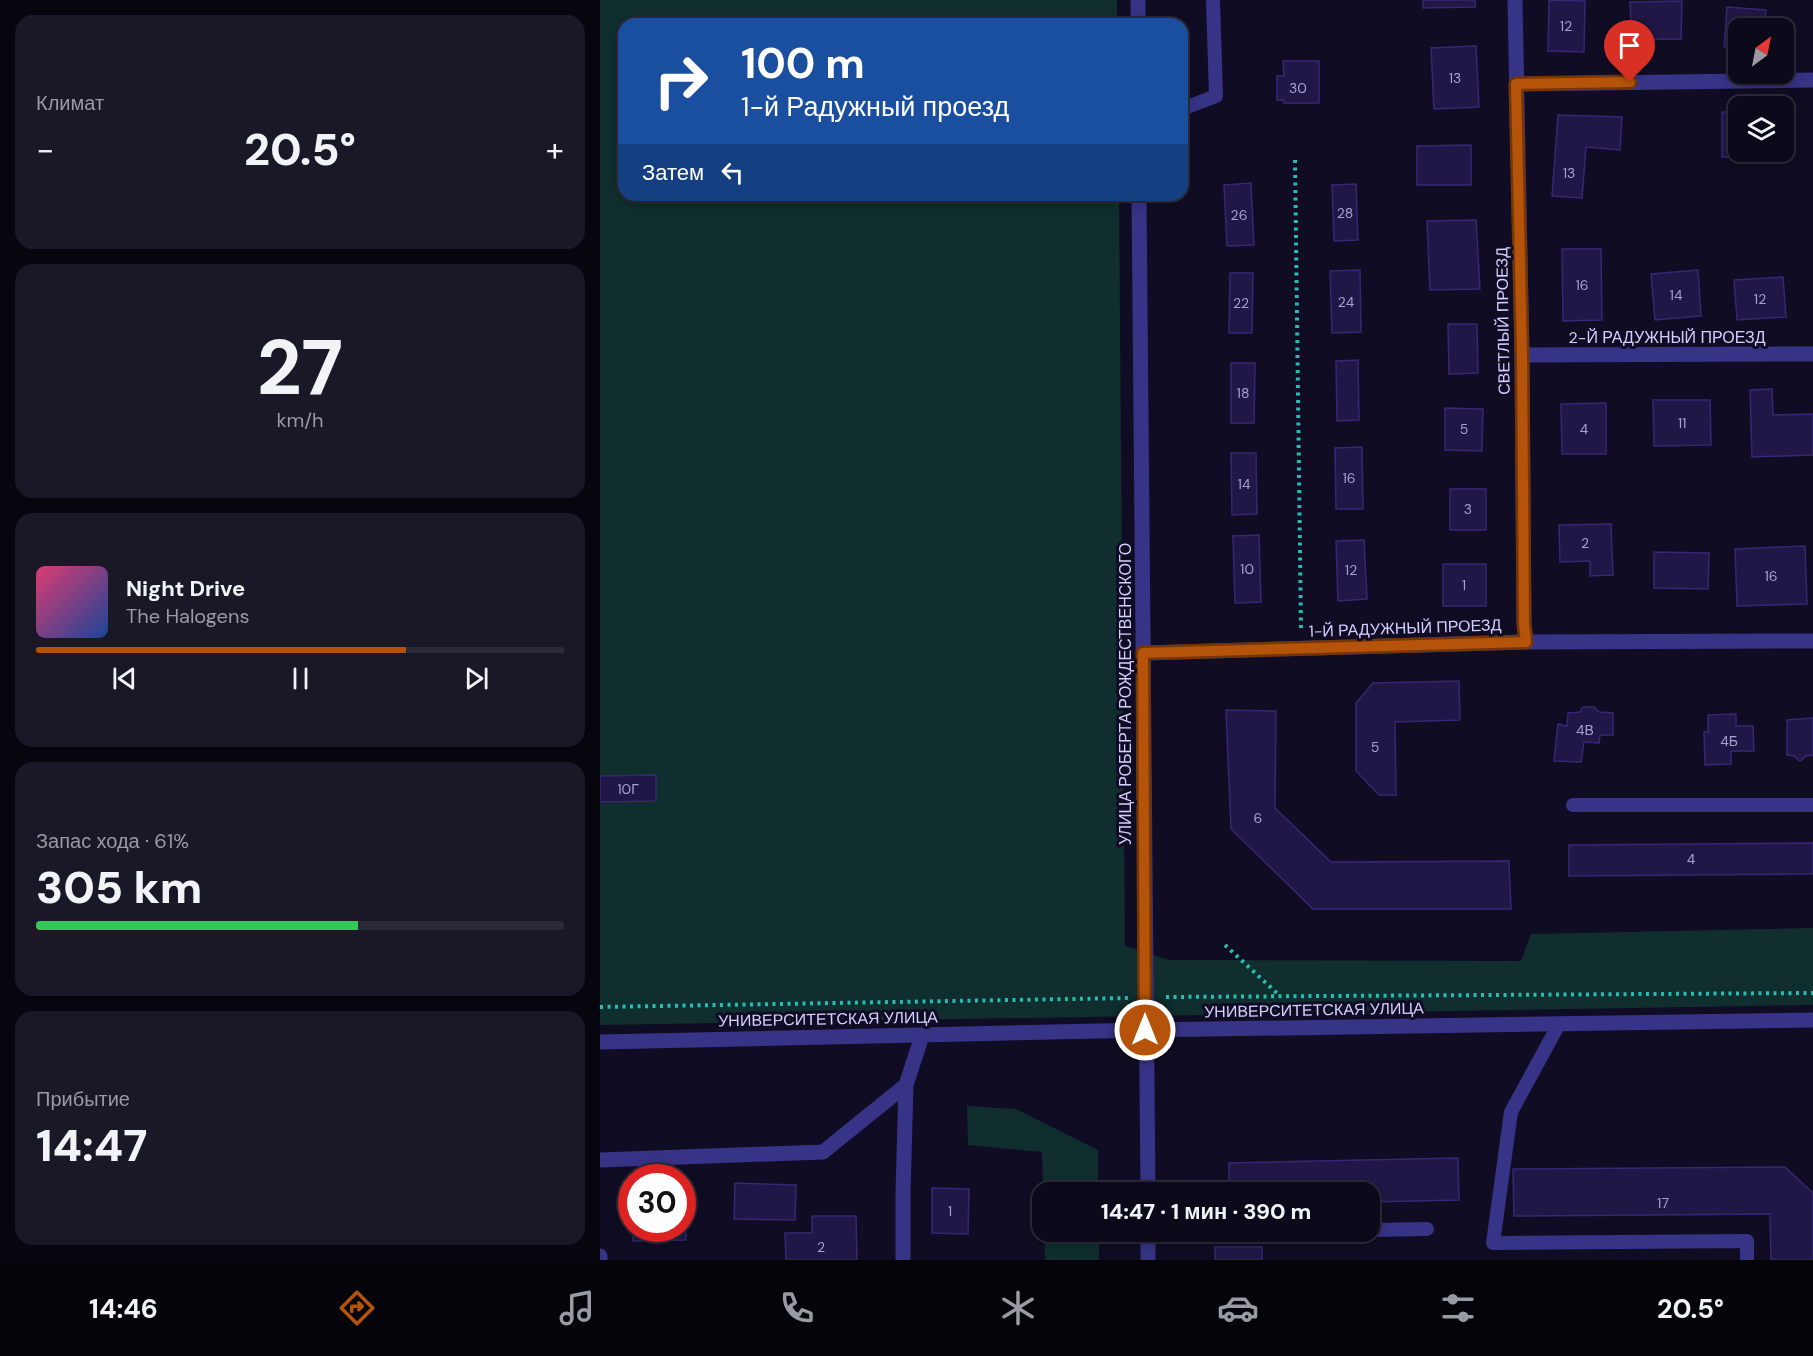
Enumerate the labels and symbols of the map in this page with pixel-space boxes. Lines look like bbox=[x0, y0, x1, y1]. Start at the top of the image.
house number: 12 bbox=[1560, 17, 1572, 35]
north arrow bbox=[1728, 18, 1794, 84]
pin bbox=[1604, 20, 1655, 82]
house number: 13 bbox=[1449, 69, 1461, 87]
house number: 30 bbox=[1289, 79, 1307, 97]
house number: 13 bbox=[1563, 164, 1575, 182]
house number: 28 bbox=[1337, 204, 1353, 222]
house number: 26 bbox=[1231, 206, 1247, 224]
street label: СВЕТЛЫЙ ПРОЕЗД bbox=[1491, 247, 1515, 395]
house number: 16 bbox=[1575, 276, 1589, 294]
house number: 14 bbox=[1670, 286, 1683, 304]
house number: 12 bbox=[1754, 290, 1766, 308]
house number: 24 bbox=[1338, 293, 1355, 311]
house number: 22 bbox=[1233, 294, 1249, 312]
street label: 2-Й РАДУЖНЫЙ ПРОЕЗД bbox=[1569, 327, 1766, 348]
house number: 18 bbox=[1237, 384, 1249, 402]
house number: 11 bbox=[1678, 414, 1686, 432]
house number: 5 bbox=[1460, 420, 1468, 438]
house number: 4 bbox=[1580, 420, 1589, 438]
house number: 16 bbox=[1342, 469, 1356, 487]
house number: 14 bbox=[1238, 475, 1251, 493]
house number: 3 bbox=[1464, 500, 1472, 518]
house number: 2 bbox=[1581, 534, 1589, 552]
street label: УЛИЦА РОБЕРТА РОЖДЕСТВЕНСКОГО bbox=[1115, 543, 1136, 845]
house number: 10 bbox=[1240, 560, 1254, 578]
house number: 12 bbox=[1345, 561, 1357, 579]
house number: 16 bbox=[1764, 567, 1778, 585]
house number: 1 bbox=[1462, 576, 1466, 594]
street label: 1-Й РАДУЖНЫЙ ПРОЕЗД bbox=[1308, 614, 1502, 642]
house number: 4В bbox=[1576, 721, 1594, 739]
house number: 4Б bbox=[1720, 732, 1738, 750]
house number: 5 bbox=[1371, 738, 1379, 756]
house number: 10Г bbox=[617, 780, 639, 798]
house number: 6 bbox=[1254, 809, 1262, 827]
house number: 4 bbox=[1687, 850, 1696, 868]
position arrow bbox=[1113, 998, 1177, 1062]
street label: УНИВЕРСИТЕТСКАЯ УЛИЦА bbox=[1204, 998, 1424, 1022]
street label: УНИВЕРСИТЕТСКАЯ УЛИЦА bbox=[718, 1007, 938, 1031]
speed limit sign: 30 bbox=[618, 1164, 696, 1242]
house number: 17 bbox=[1657, 1194, 1669, 1212]
house number: 1 bbox=[948, 1202, 952, 1220]
house number: 2 bbox=[817, 1238, 825, 1256]

